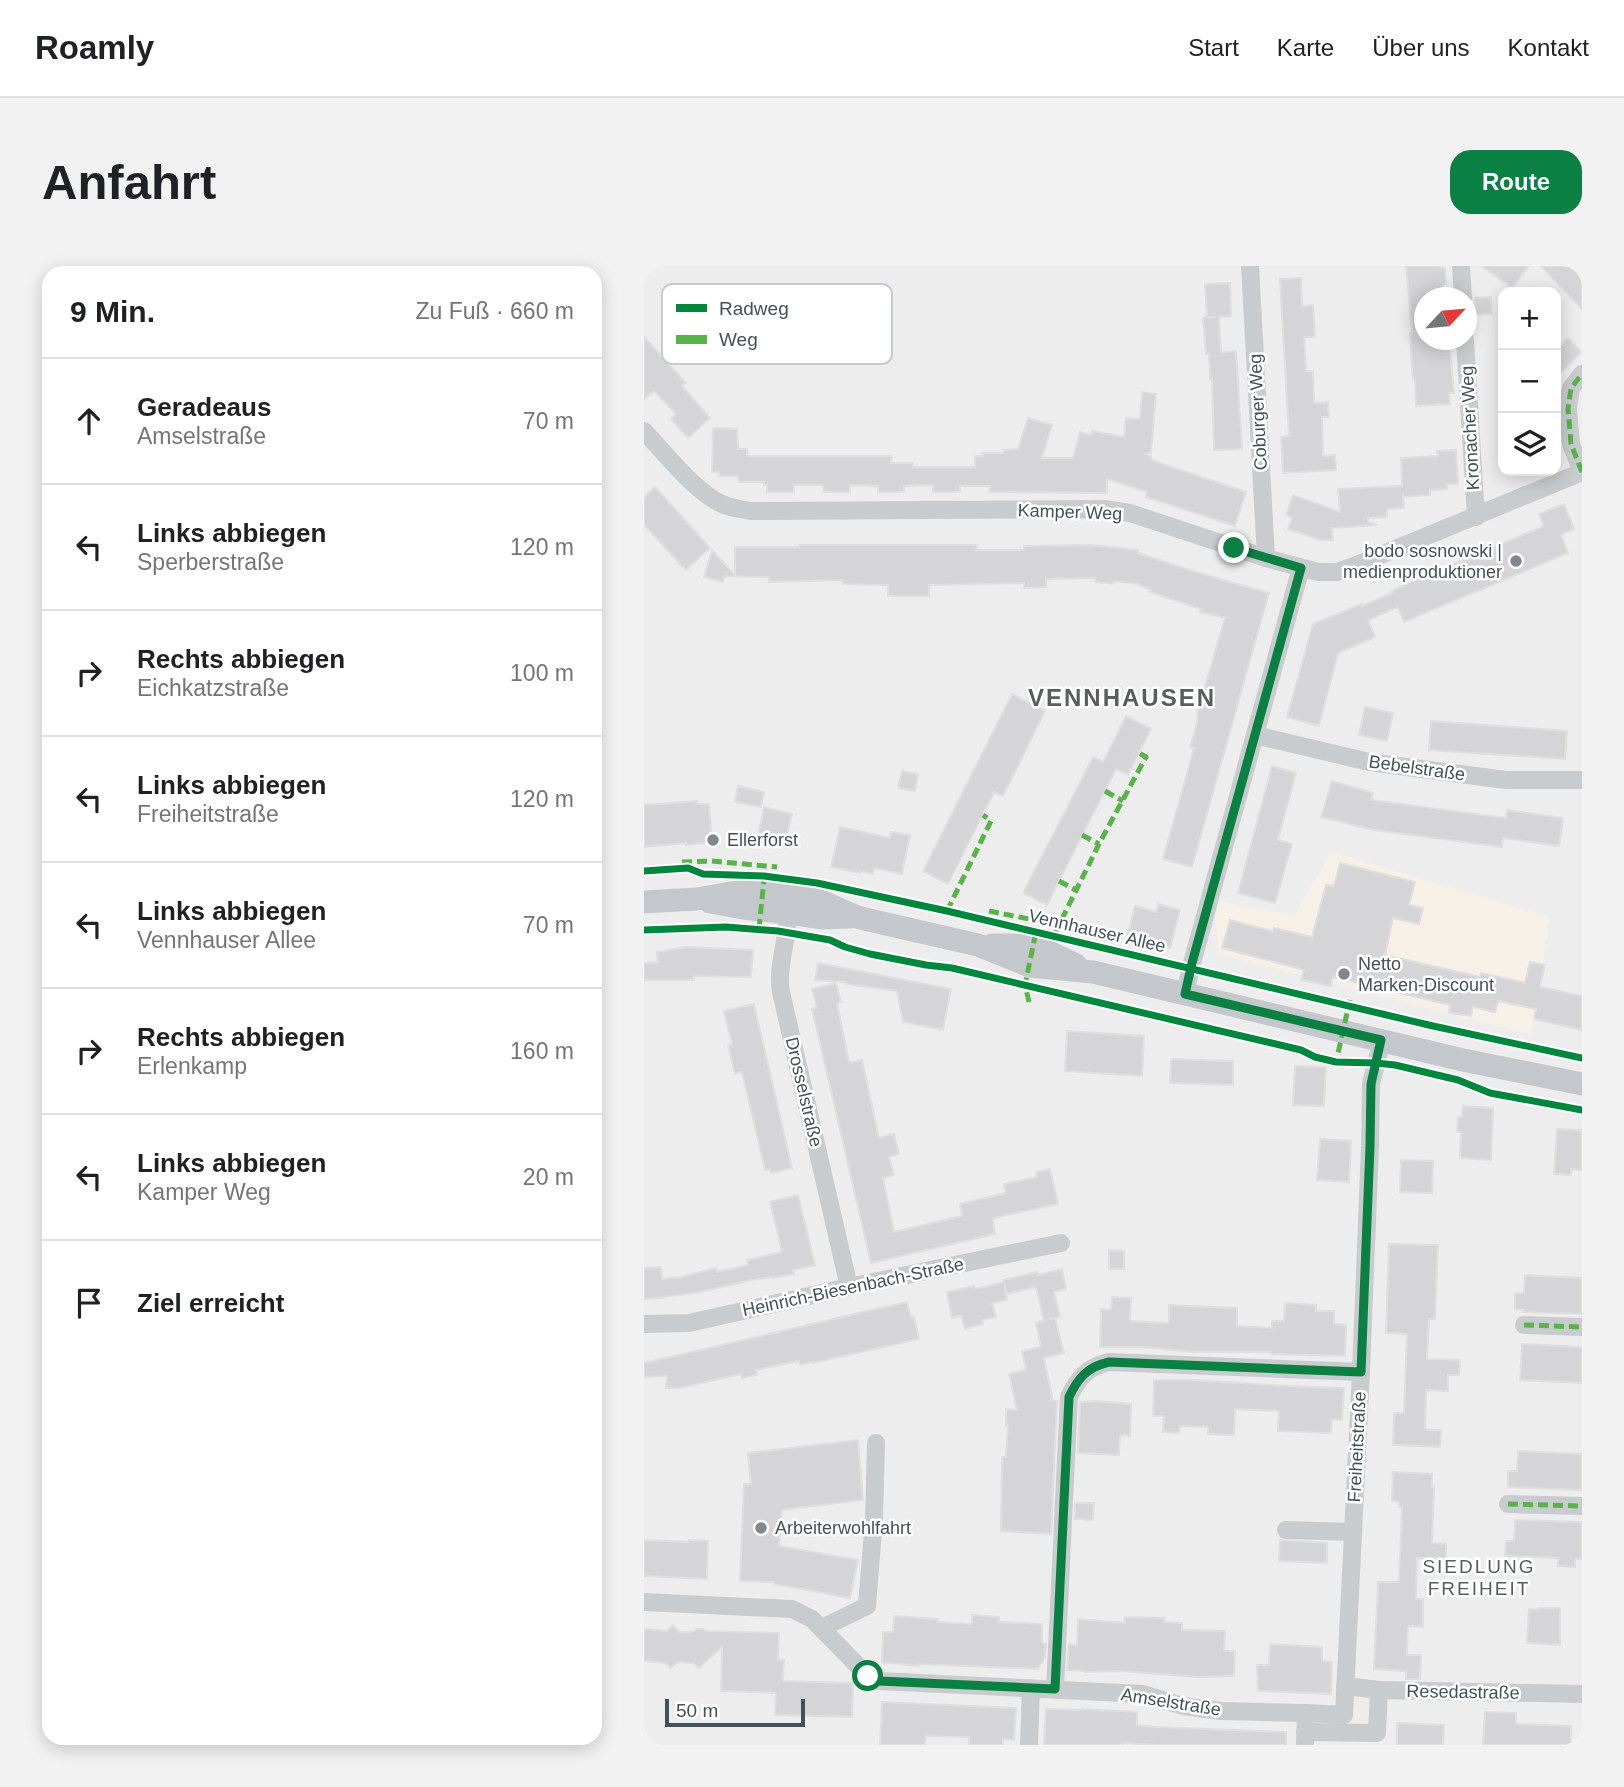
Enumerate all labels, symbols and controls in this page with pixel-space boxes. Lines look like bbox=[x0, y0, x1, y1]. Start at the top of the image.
text: Roamly bbox=[35, 29, 154, 66]
text: Start bbox=[1188, 34, 1239, 61]
text: Karte bbox=[1277, 34, 1334, 61]
text: Über uns bbox=[1372, 34, 1470, 61]
text: Kontakt bbox=[1508, 34, 1589, 61]
button: Route bbox=[1450, 150, 1582, 214]
text: Anfahrt bbox=[42, 155, 216, 209]
legend bbox=[662, 284, 892, 364]
north arrow bbox=[1414, 287, 1477, 350]
map controls bbox=[1498, 287, 1561, 476]
button: + bbox=[1498, 287, 1561, 350]
text: 9 Min. bbox=[70, 295, 155, 328]
text: Zu Fuß · 660 m bbox=[416, 298, 574, 324]
text: Radweg bbox=[719, 298, 789, 319]
text: Weg bbox=[719, 329, 758, 350]
button: − bbox=[1498, 350, 1561, 413]
street label: Coburger Weg bbox=[1245, 353, 1271, 471]
street label: Kronacher Weg bbox=[1457, 365, 1483, 491]
text: Geradeaus bbox=[137, 392, 271, 422]
icon: ahead bbox=[70, 402, 108, 440]
text: 70 m bbox=[523, 408, 574, 434]
button: layers bbox=[1498, 413, 1561, 476]
text: Amselstraße bbox=[137, 423, 266, 449]
street label: Kamper Weg bbox=[1017, 500, 1123, 524]
text: Links abbiegen bbox=[137, 518, 326, 548]
icon: left bbox=[70, 528, 108, 566]
route end bbox=[1218, 532, 1249, 563]
text: 120 m bbox=[510, 534, 574, 560]
place label: bodo sosnowski | medienproduktioner bbox=[1343, 541, 1502, 582]
text: Sperberstraße bbox=[137, 549, 284, 575]
marker: bodo sosnowski | medienproduktioner bbox=[1508, 553, 1524, 569]
text: Rechts abbiegen bbox=[137, 644, 345, 674]
icon: right bbox=[70, 654, 108, 692]
text: 100 m bbox=[510, 660, 574, 686]
text: Eichkatzstraße bbox=[137, 675, 289, 701]
district label: VENNHAUSEN bbox=[1028, 684, 1216, 711]
street label: Bebelstraße bbox=[1368, 751, 1466, 785]
text: Links abbiegen bbox=[137, 770, 326, 800]
icon: left bbox=[70, 780, 108, 818]
text: 120 m bbox=[510, 786, 574, 812]
text: Freiheitstraße bbox=[137, 801, 279, 827]
place label: Ellerforst bbox=[727, 830, 798, 850]
marker: Ellerforst bbox=[705, 832, 721, 848]
text: Links abbiegen bbox=[137, 896, 326, 926]
street label: Vennhauser Allee bbox=[1026, 905, 1168, 957]
icon: left bbox=[70, 906, 108, 944]
text: 70 m bbox=[523, 912, 574, 938]
text: Vennhauser Allee bbox=[137, 927, 316, 953]
place label: Netto Marken-Discount bbox=[1358, 954, 1494, 995]
marker: Netto Marken-Discount bbox=[1336, 966, 1352, 982]
text: Rechts abbiegen bbox=[137, 1022, 345, 1052]
icon: right bbox=[70, 1032, 108, 1070]
street label: Drosselstraße bbox=[782, 1035, 826, 1149]
text: 160 m bbox=[510, 1038, 574, 1064]
text: Erlenkamp bbox=[137, 1053, 247, 1079]
text: Links abbiegen bbox=[137, 1148, 326, 1178]
icon: left bbox=[70, 1158, 108, 1196]
text: 20 m bbox=[523, 1164, 574, 1190]
text: Kamper Weg bbox=[137, 1179, 271, 1205]
street label: Heinrich-Biesenbach-Straße bbox=[740, 1254, 966, 1320]
icon: arrive bbox=[70, 1284, 108, 1322]
text: Ziel erreicht bbox=[137, 1288, 284, 1318]
street label: Freiheitstraße bbox=[1344, 1391, 1370, 1503]
place label: Arbeiterwohlfahrt bbox=[775, 1518, 911, 1538]
marker: Arbeiterwohlfahrt bbox=[753, 1520, 769, 1536]
district label: SIEDLUNG FREIHEIT bbox=[1422, 1556, 1536, 1599]
route start bbox=[852, 1660, 883, 1691]
street label: Resedastraße bbox=[1406, 1681, 1520, 1703]
street label: Amselstraße bbox=[1120, 1684, 1222, 1720]
scale bar bbox=[665, 1696, 805, 1728]
text: 50 m bbox=[676, 1700, 718, 1721]

